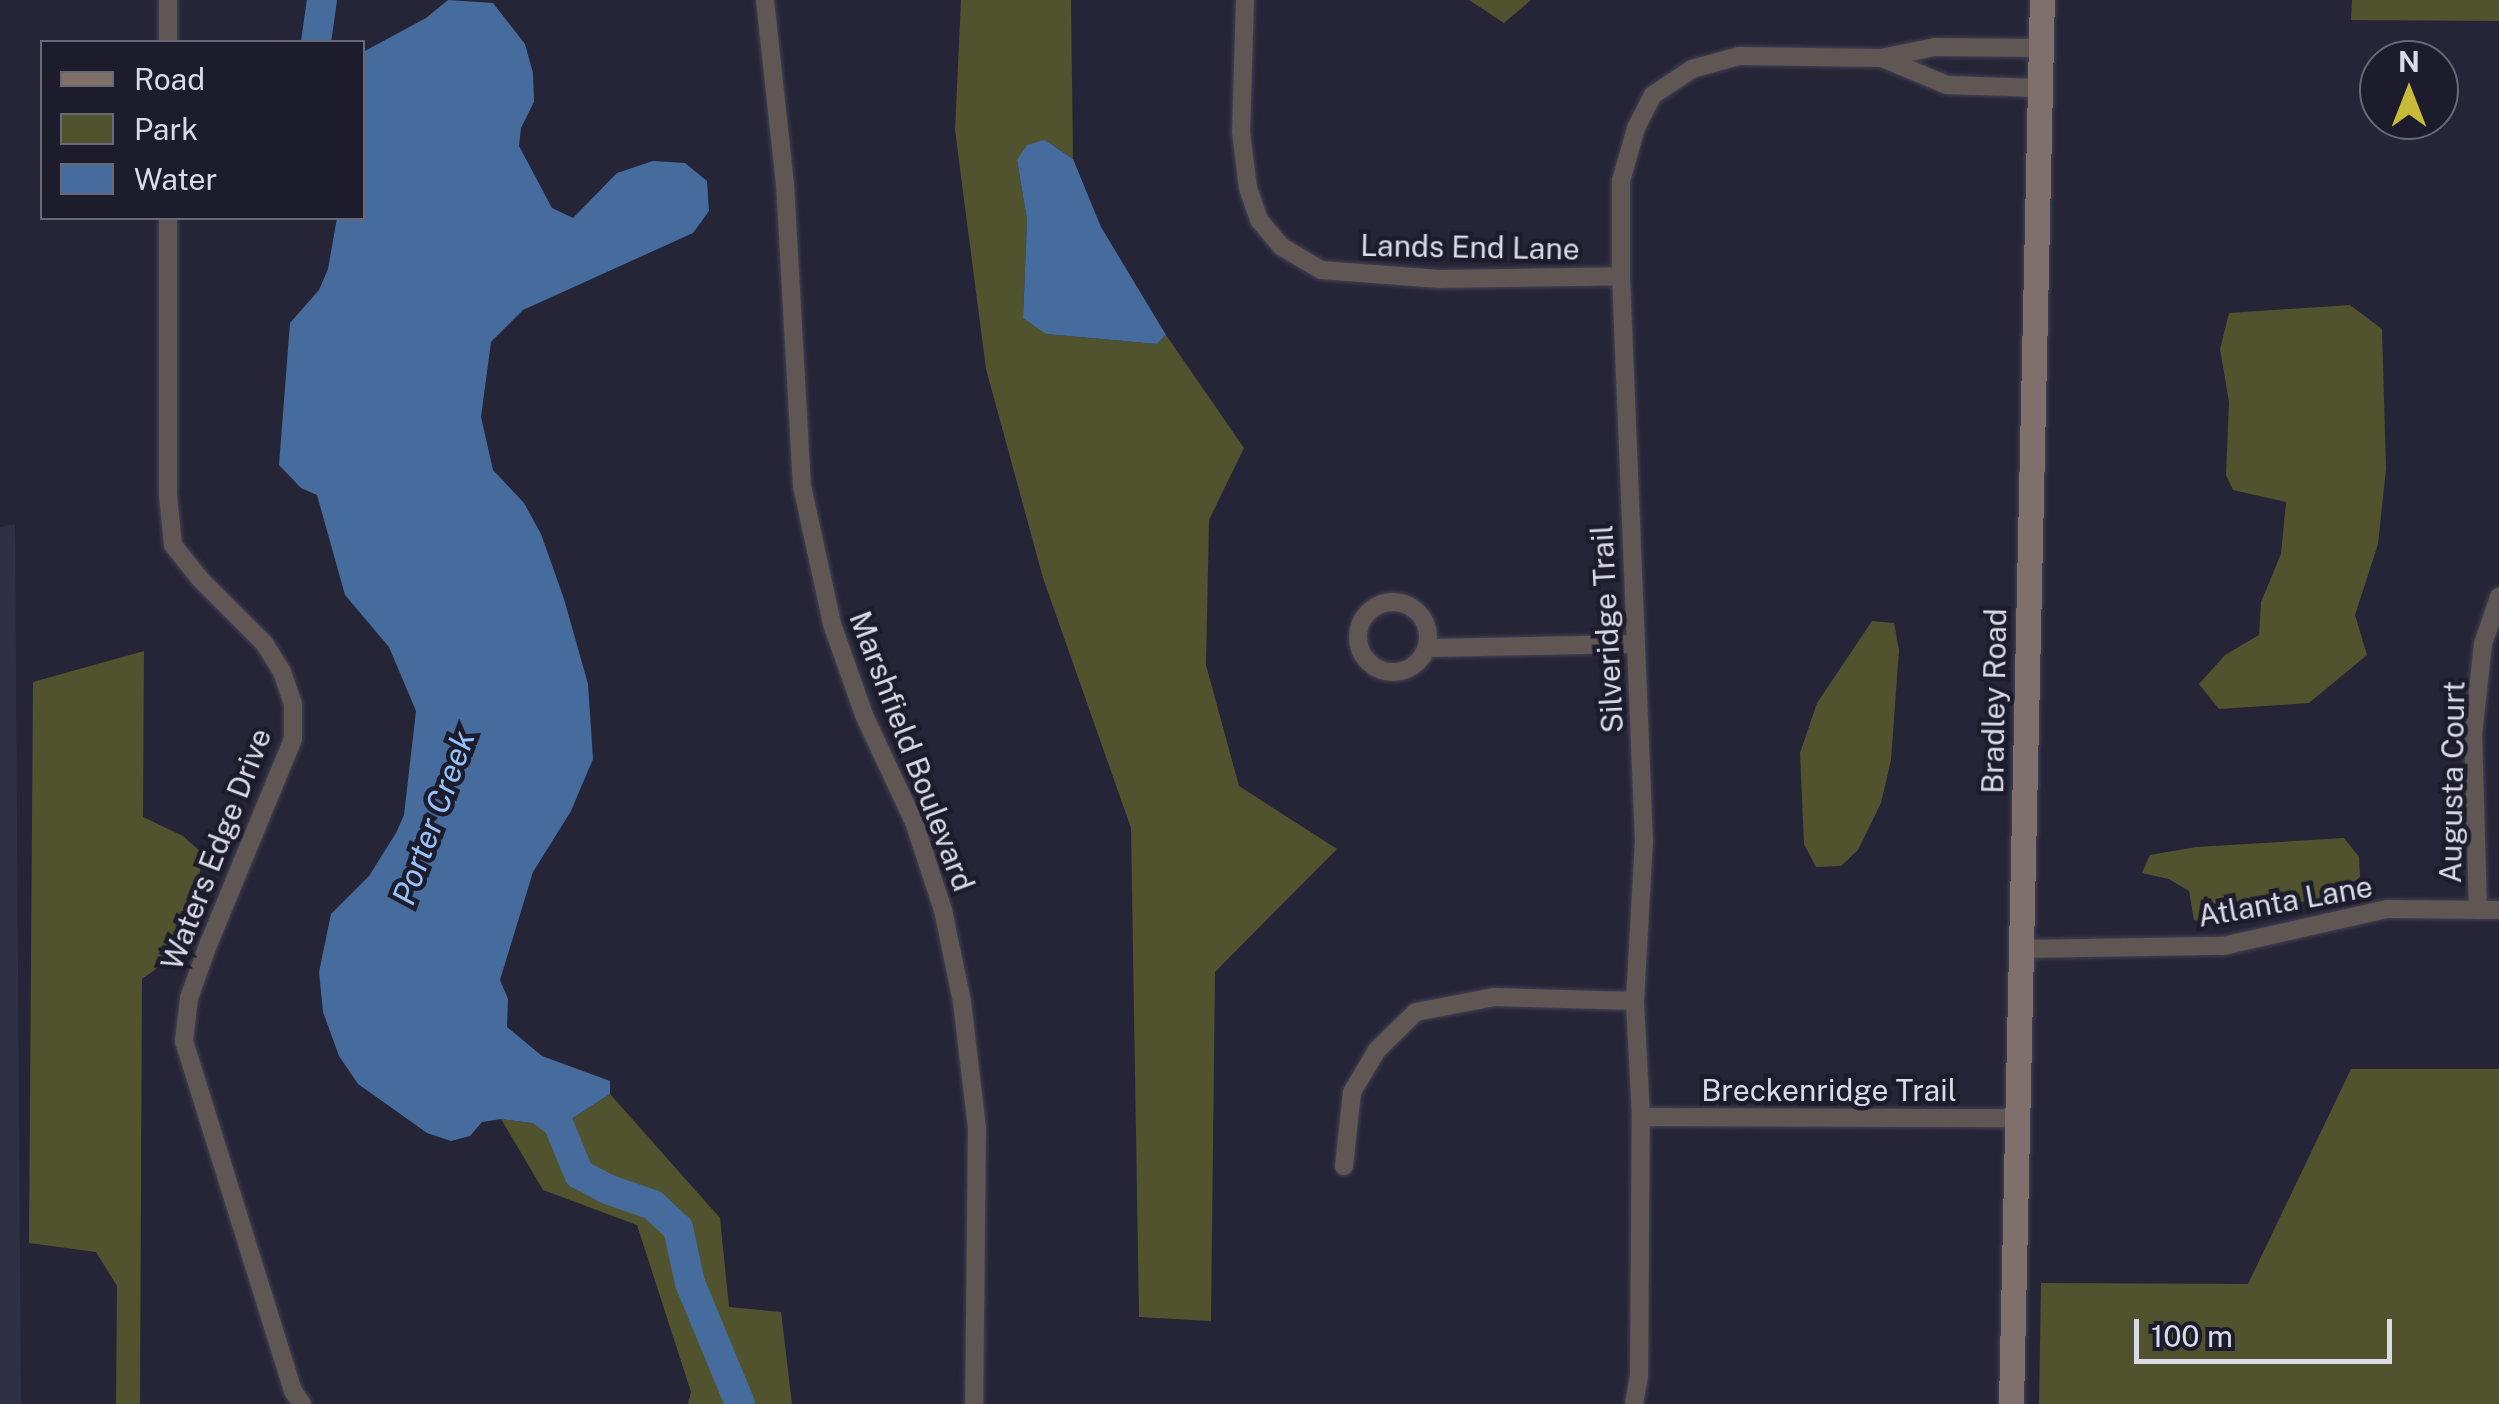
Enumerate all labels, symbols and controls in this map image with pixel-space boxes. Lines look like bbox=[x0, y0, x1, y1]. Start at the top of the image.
legend bbox=[40, 40, 365, 220]
north arrow bbox=[2359, 40, 2459, 140]
text: N bbox=[2398, 45, 2420, 78]
text: Road bbox=[134, 61, 205, 97]
text: Park bbox=[134, 111, 198, 147]
text: Water bbox=[134, 161, 217, 197]
street label: Lands End Lane bbox=[1360, 227, 1580, 267]
street label: Silveridge Trail bbox=[1584, 524, 1630, 734]
street label: Marshfield Boulevard bbox=[842, 606, 982, 896]
street label: Bradley Road bbox=[1974, 608, 2014, 794]
street label: Augusta Court bbox=[2432, 680, 2472, 884]
street label: Waters Edge Drive bbox=[153, 723, 279, 975]
water label: Porter Creek bbox=[385, 726, 483, 910]
street label: Atlanta Lane bbox=[2195, 868, 2375, 934]
street label: Breckenridge Trail bbox=[1701, 1072, 1957, 1108]
scale bar bbox=[2139, 1299, 2396, 1361]
text: 100 m bbox=[2151, 1318, 2233, 1354]

